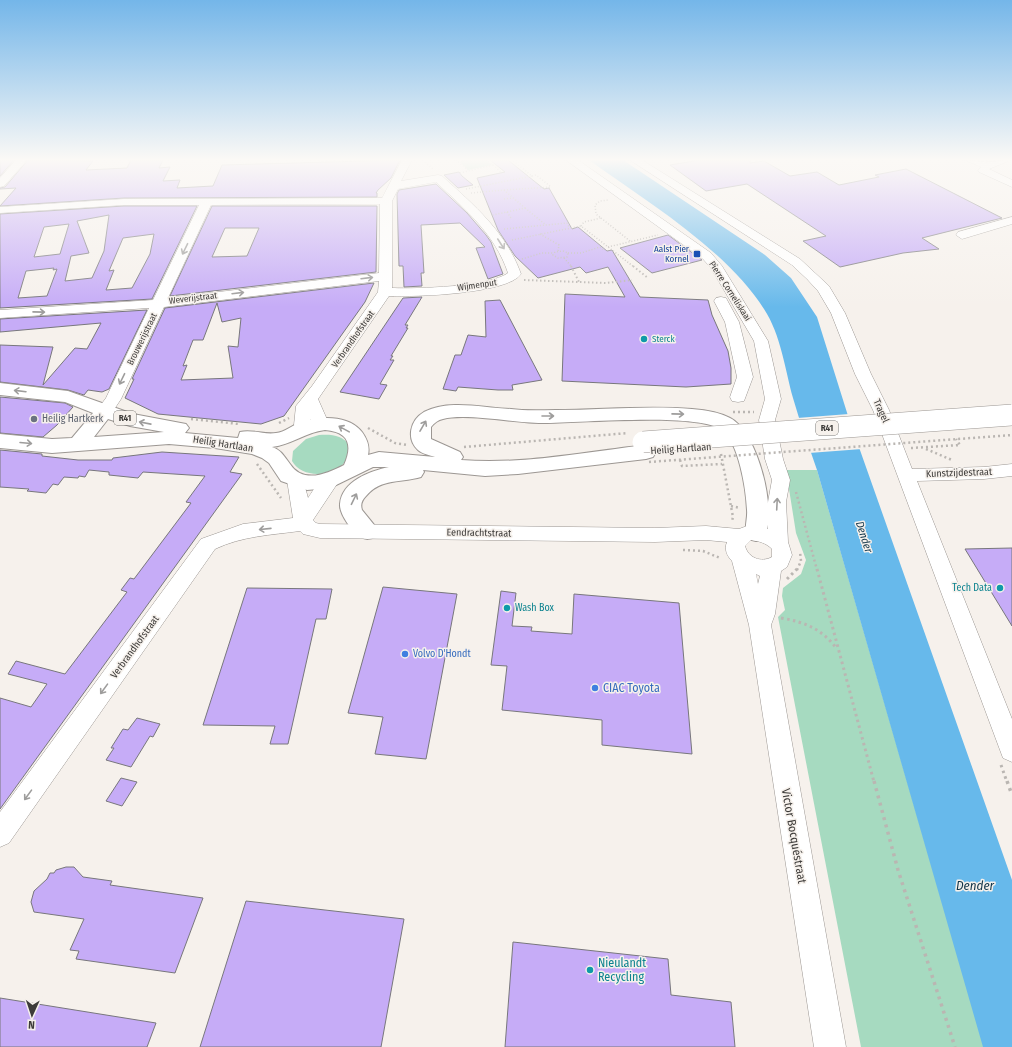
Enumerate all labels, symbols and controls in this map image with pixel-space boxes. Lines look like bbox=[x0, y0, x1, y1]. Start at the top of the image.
one-way arrow bbox=[497, 238, 505, 249]
one-way arrow bbox=[181, 243, 188, 255]
place label: Aalst Pier Kornel bbox=[654, 244, 690, 264]
marker: Aalst Pier Kornel bbox=[692, 249, 702, 259]
street label: Pierre Corneliskaai bbox=[707, 259, 753, 323]
one-way arrow bbox=[360, 274, 373, 282]
street label: Wijmenput bbox=[457, 277, 497, 293]
one-way arrow bbox=[231, 289, 244, 297]
street label: Weverijstraat bbox=[168, 290, 218, 306]
one-way arrow bbox=[32, 308, 45, 316]
street label: Verbrandhofstraat bbox=[330, 309, 376, 369]
street label: Brouwerijstraat bbox=[125, 311, 159, 367]
marker: Sterck bbox=[639, 334, 649, 344]
place label: Sterck bbox=[652, 334, 675, 344]
one-way arrow bbox=[118, 373, 125, 385]
one-way arrow bbox=[14, 387, 27, 395]
street label: Tragel bbox=[871, 397, 892, 425]
one-way arrow bbox=[671, 410, 684, 418]
road number: R41 bbox=[114, 411, 136, 425]
one-way arrow bbox=[541, 412, 554, 420]
place label: Heilig Hartkerk bbox=[42, 413, 103, 425]
marker: Heilig Hartkerk bbox=[29, 414, 39, 424]
one-way arrow bbox=[139, 418, 152, 426]
one-way arrow bbox=[420, 420, 427, 432]
road number: R41 bbox=[816, 421, 838, 435]
one-way arrow bbox=[338, 424, 350, 432]
street label: Heilig Hartlaan bbox=[192, 433, 254, 455]
one-way arrow bbox=[19, 440, 32, 447]
street label: Heilig Hartlaan bbox=[650, 441, 712, 457]
street label: Kunstzijdestraat bbox=[926, 466, 993, 480]
one-way arrow bbox=[351, 493, 358, 505]
one-way arrow bbox=[774, 498, 781, 511]
water label: Dender bbox=[853, 520, 876, 555]
one-way arrow bbox=[259, 525, 272, 533]
street label: Eendrachtstraat bbox=[447, 526, 512, 540]
place label: Tech Data bbox=[952, 582, 992, 594]
marker: Tech Data bbox=[995, 583, 1005, 593]
place label: Wash Box bbox=[515, 602, 555, 614]
marker: Wash Box bbox=[502, 603, 512, 613]
street label: Verbrandhofstraat bbox=[108, 613, 162, 681]
place label: Volvo D'Hondt bbox=[413, 648, 471, 660]
marker: Volvo D'Hondt bbox=[400, 649, 410, 659]
place label: CIAC Toyota bbox=[603, 681, 660, 695]
marker: CIAC Toyota bbox=[590, 683, 600, 693]
one-way arrow bbox=[100, 684, 108, 695]
street label: Victor Bocquéstraat bbox=[779, 787, 809, 885]
one-way arrow bbox=[24, 789, 32, 800]
water label: Dender bbox=[956, 878, 995, 893]
place label: Nieulandt Recycling bbox=[598, 956, 646, 984]
marker: Nieulandt Recycling bbox=[585, 965, 595, 975]
north arrow bbox=[12, 995, 52, 1035]
text: N bbox=[28, 1018, 35, 1031]

